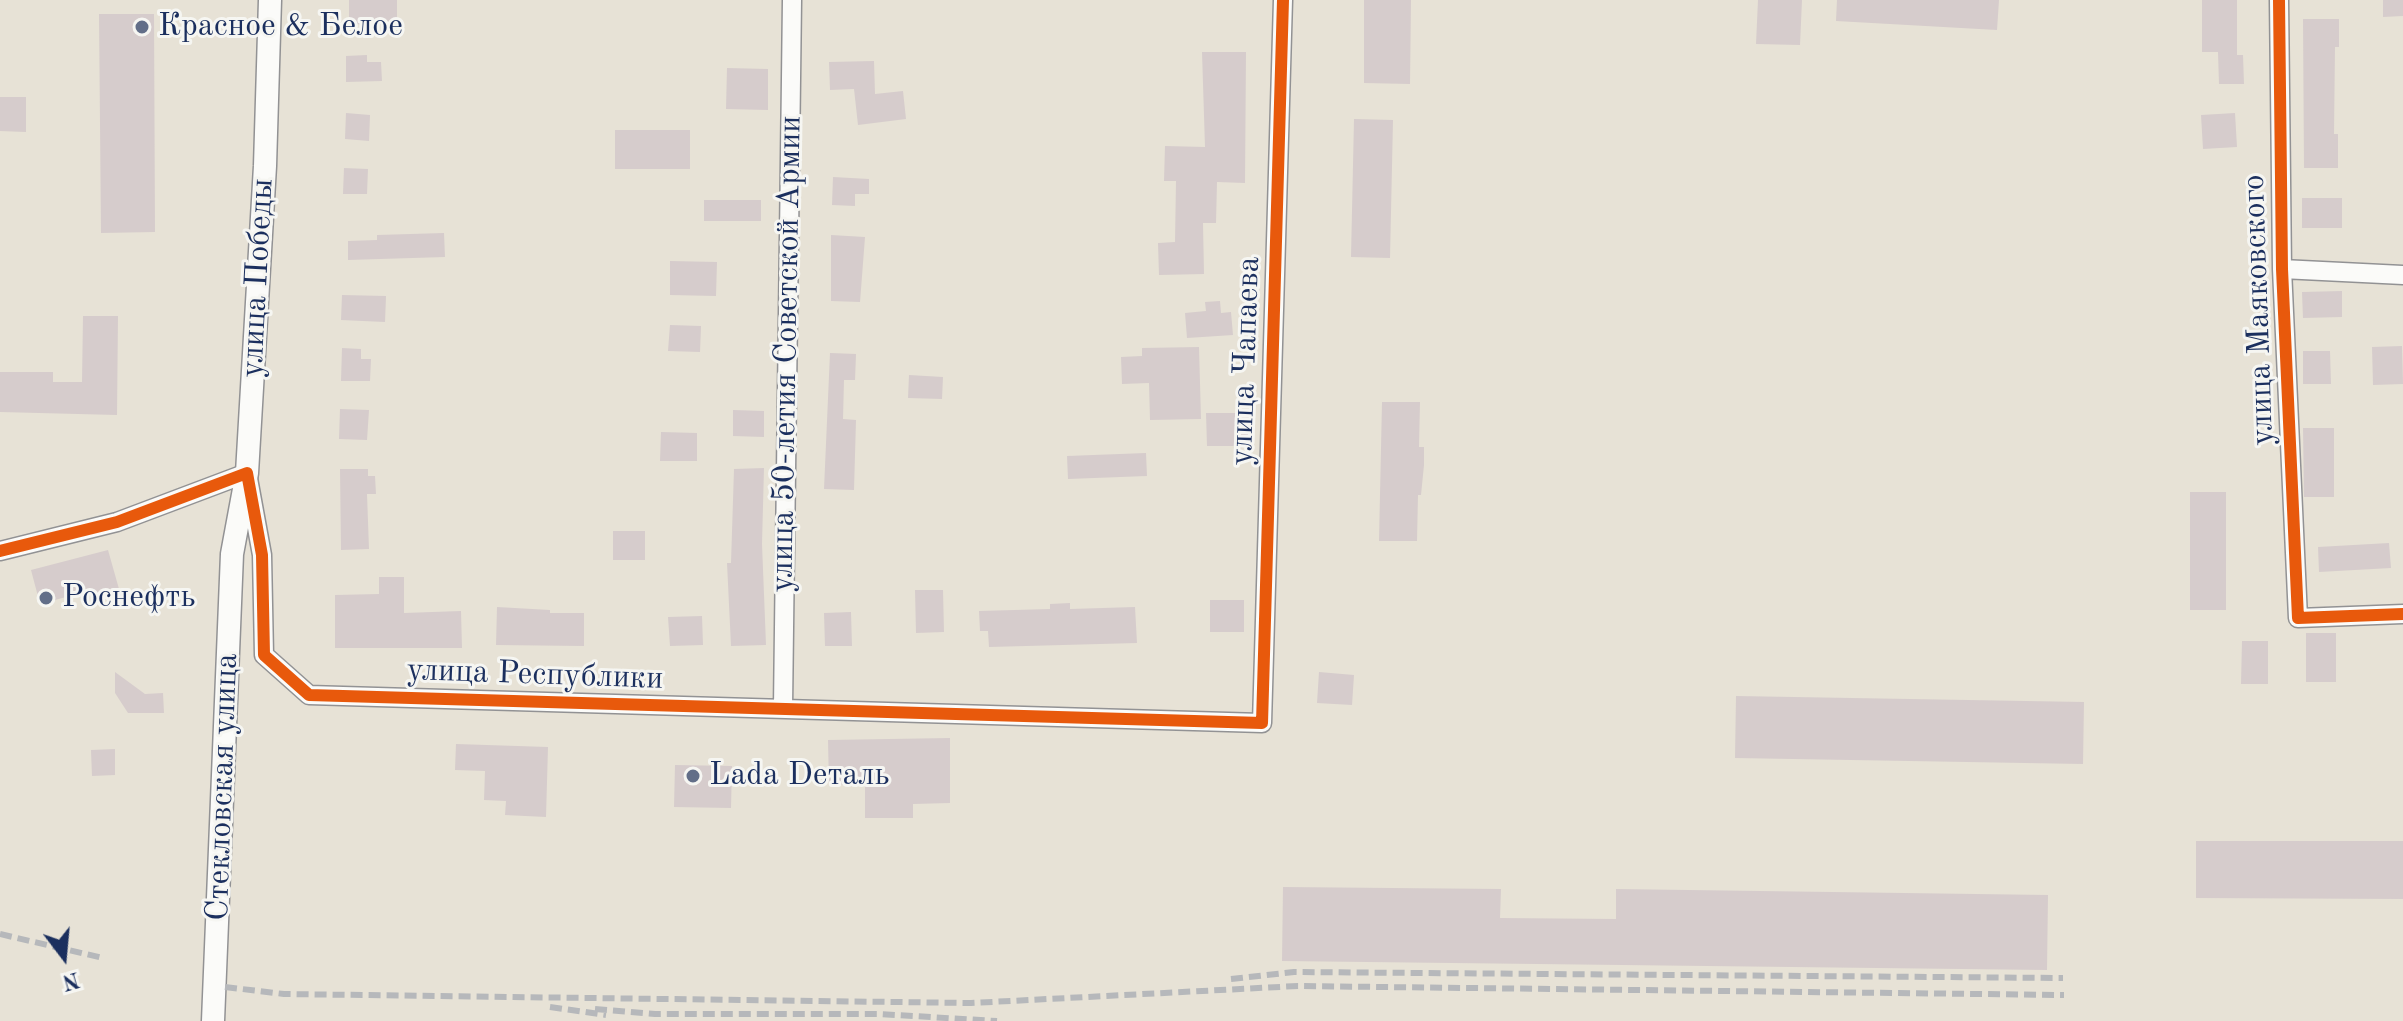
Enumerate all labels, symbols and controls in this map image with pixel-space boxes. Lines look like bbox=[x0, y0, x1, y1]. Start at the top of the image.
place label: Красное & Белое bbox=[158, 8, 403, 46]
marker: Красное & Белое bbox=[133, 18, 151, 36]
street label: улица 50-летия Советской Армии bbox=[764, 115, 810, 593]
street label: улица Маяковского bbox=[2235, 174, 2283, 446]
street label: улица Победы bbox=[234, 177, 282, 379]
street label: улица Чапаева bbox=[1223, 256, 1269, 466]
place label: Роснефть bbox=[62, 579, 195, 617]
marker: Роснефть bbox=[37, 589, 55, 607]
street label: улица Республики bbox=[406, 651, 664, 699]
street label: Стекловская улица bbox=[199, 652, 247, 922]
place label: Lada Dеталь bbox=[709, 757, 889, 795]
marker: Lada Dеталь bbox=[684, 767, 702, 785]
north arrow bbox=[24, 917, 104, 997]
text: N bbox=[60, 967, 82, 993]

